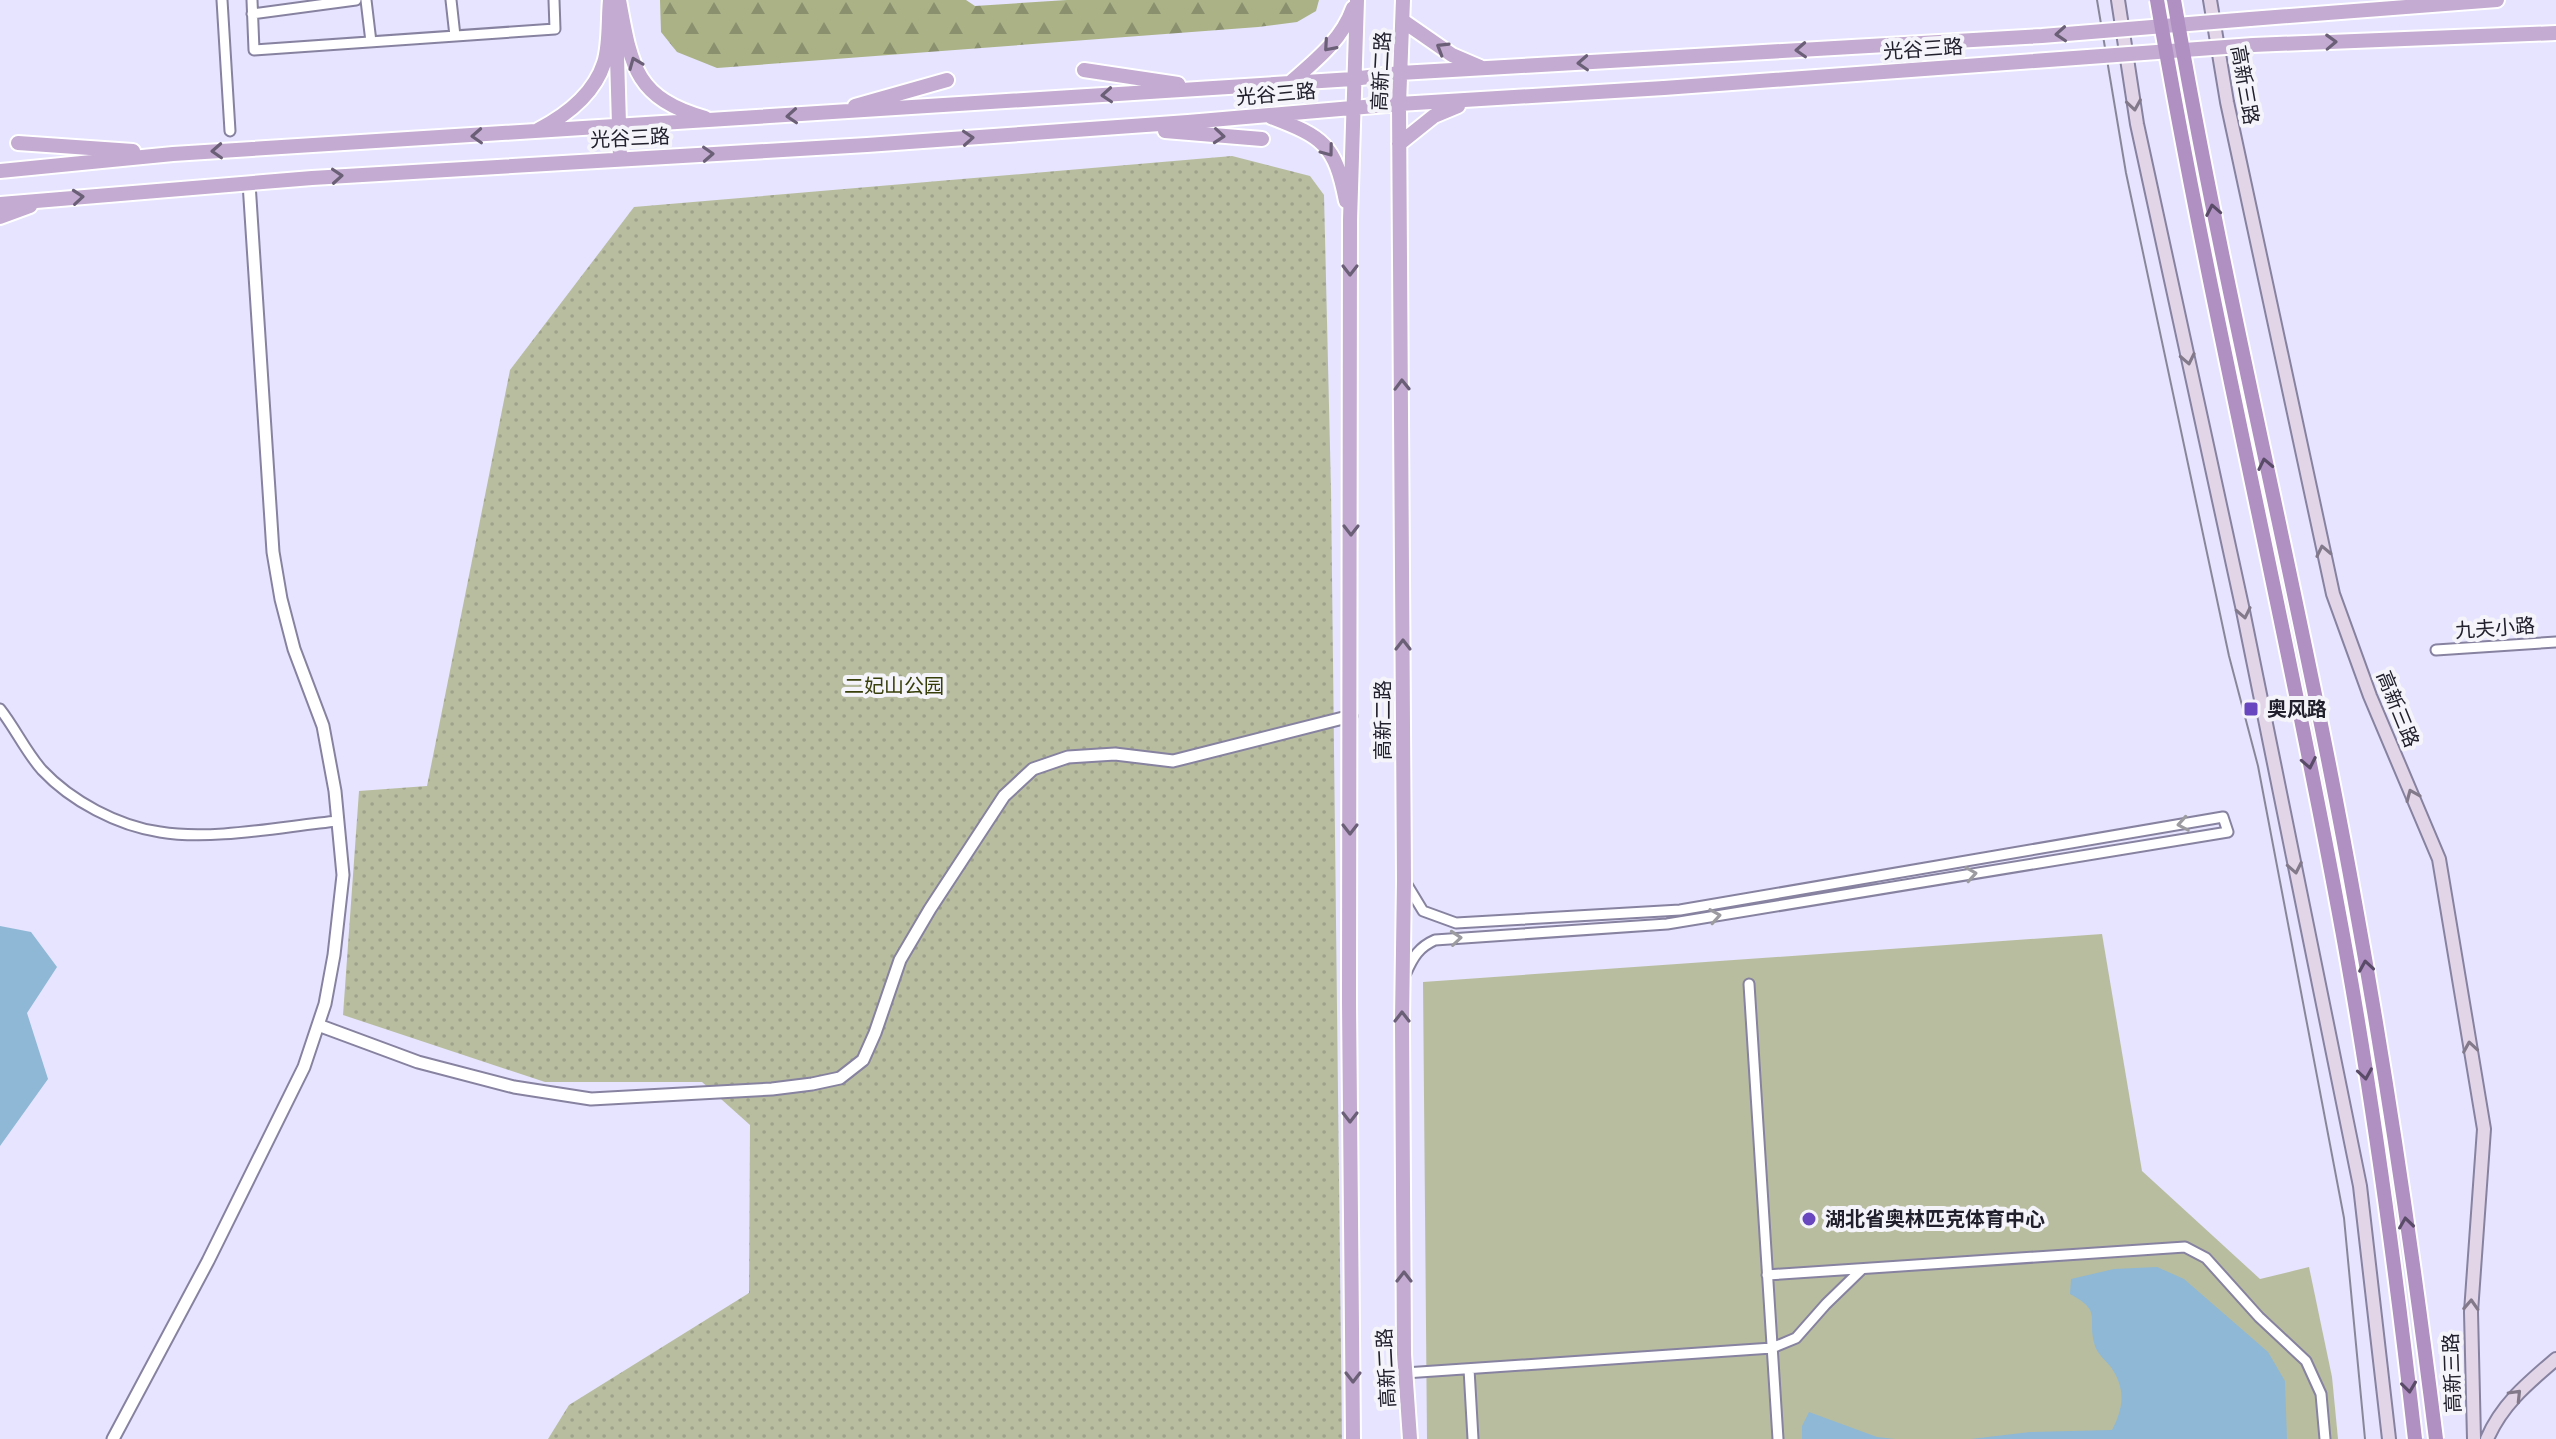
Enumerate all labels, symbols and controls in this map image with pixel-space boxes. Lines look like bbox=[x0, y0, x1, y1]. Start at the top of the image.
one-way arrow bbox=[2054, 25, 2067, 42]
street label: 高新二路 bbox=[1367, 30, 1395, 112]
street label: 光谷三路 bbox=[1882, 34, 1964, 64]
one-way arrow bbox=[2325, 34, 2338, 51]
one-way arrow bbox=[1324, 36, 1339, 51]
one-way arrow bbox=[1794, 41, 1807, 58]
one-way arrow bbox=[1436, 43, 1451, 58]
street label: 高新三路 bbox=[2226, 44, 2264, 126]
one-way arrow bbox=[1576, 54, 1589, 71]
one-way arrow bbox=[629, 57, 645, 72]
street label: 光谷三路 bbox=[1235, 79, 1317, 109]
one-way arrow bbox=[1100, 86, 1113, 103]
one-way arrow bbox=[2125, 98, 2142, 112]
one-way arrow bbox=[785, 107, 798, 124]
street label: 光谷三路 bbox=[589, 124, 671, 152]
one-way arrow bbox=[470, 127, 483, 144]
one-way arrow bbox=[1213, 127, 1226, 144]
one-way arrow bbox=[962, 130, 975, 147]
one-way arrow bbox=[1318, 142, 1332, 157]
one-way arrow bbox=[210, 143, 223, 160]
one-way arrow bbox=[702, 145, 715, 162]
one-way arrow bbox=[331, 168, 344, 185]
one-way arrow bbox=[72, 189, 85, 206]
one-way arrow bbox=[2205, 203, 2222, 217]
one-way arrow bbox=[1341, 264, 1359, 277]
one-way arrow bbox=[2179, 352, 2196, 365]
one-way arrow bbox=[1393, 378, 1410, 391]
one-way arrow bbox=[2257, 458, 2274, 472]
one-way arrow bbox=[1342, 524, 1360, 537]
one-way arrow bbox=[2315, 545, 2332, 558]
one-way arrow bbox=[2234, 606, 2251, 620]
street label: 九夫小路 bbox=[2454, 613, 2536, 643]
one-way arrow bbox=[1394, 638, 1412, 651]
street label: 高新三路 bbox=[2372, 667, 2424, 751]
park label: 二妃山公园 bbox=[844, 674, 944, 698]
street label: 高新二路 bbox=[1371, 680, 1395, 760]
place label: 奥风路 bbox=[2267, 697, 2327, 721]
marker: 奥风路 bbox=[2242, 700, 2260, 718]
one-way arrow bbox=[2300, 756, 2317, 770]
one-way arrow bbox=[2405, 789, 2421, 803]
one-way arrow bbox=[2176, 815, 2190, 832]
one-way arrow bbox=[1341, 823, 1359, 836]
one-way arrow bbox=[2286, 861, 2303, 875]
one-way arrow bbox=[1964, 866, 1978, 883]
one-way arrow bbox=[1708, 908, 1721, 925]
one-way arrow bbox=[1450, 930, 1463, 947]
one-way arrow bbox=[2358, 959, 2375, 973]
one-way arrow bbox=[1393, 1010, 1411, 1023]
one-way arrow bbox=[2462, 1040, 2479, 1053]
one-way arrow bbox=[2356, 1067, 2373, 1081]
one-way arrow bbox=[1342, 1111, 1359, 1124]
place label: 湖北省奥林匹克体育中心 bbox=[1825, 1207, 2045, 1231]
marker: 湖北省奥林匹克体育中心 bbox=[1800, 1210, 1818, 1228]
one-way arrow bbox=[2398, 1216, 2415, 1230]
one-way arrow bbox=[1395, 1270, 1413, 1283]
one-way arrow bbox=[2463, 1298, 2480, 1311]
street label: 高新二路 bbox=[1372, 1327, 1400, 1409]
street label: 高新三路 bbox=[2439, 1333, 2465, 1413]
one-way arrow bbox=[1344, 1371, 1361, 1384]
one-way arrow bbox=[2400, 1380, 2417, 1394]
one-way arrow bbox=[2507, 1390, 2522, 1404]

